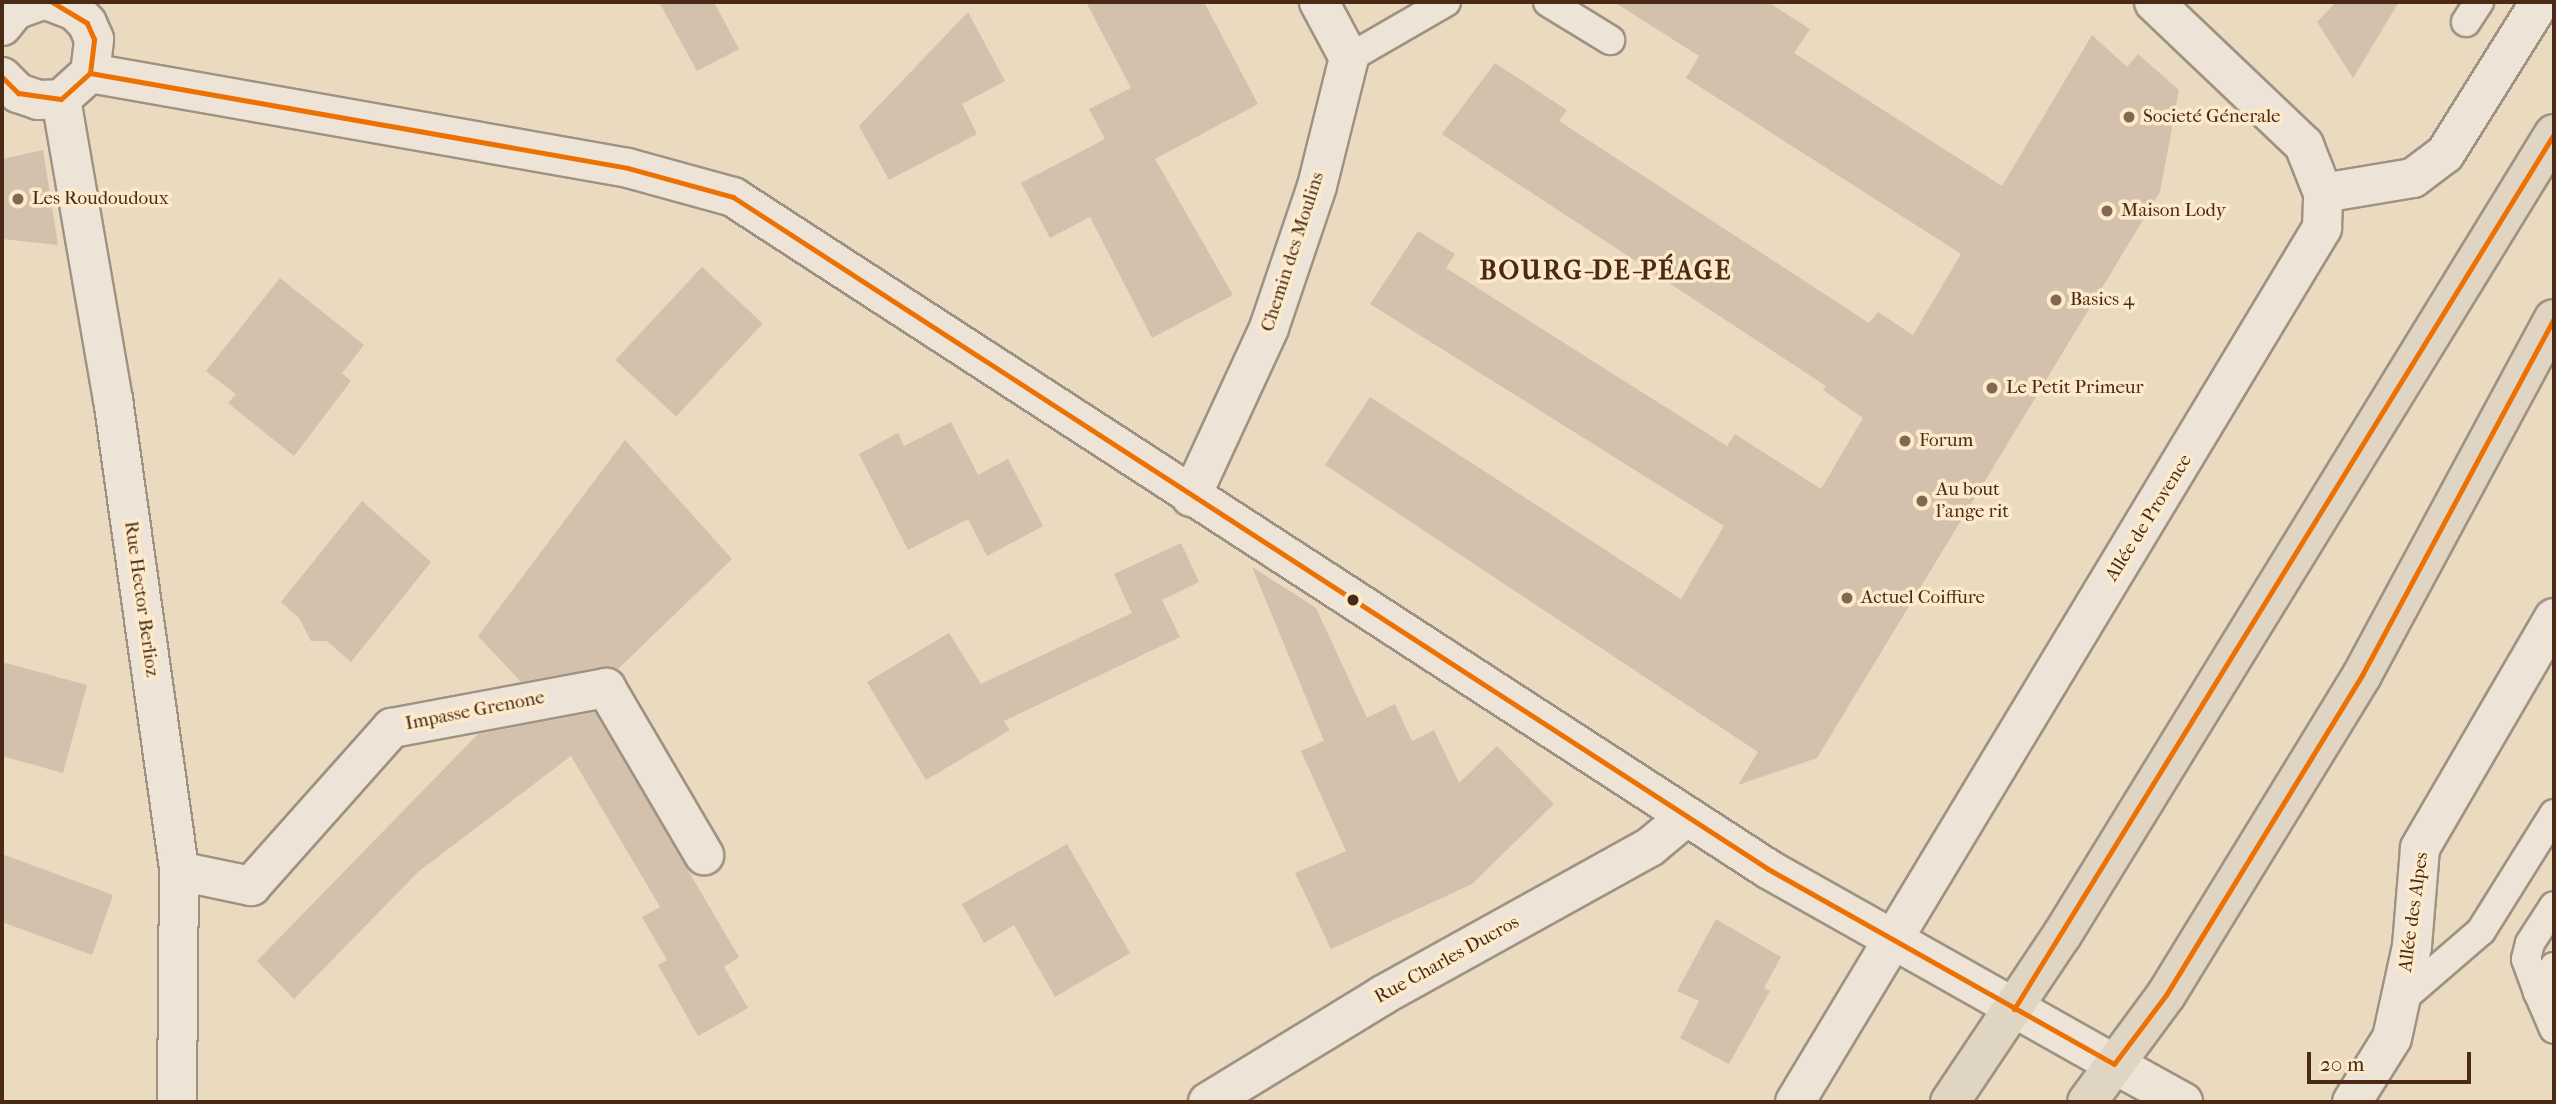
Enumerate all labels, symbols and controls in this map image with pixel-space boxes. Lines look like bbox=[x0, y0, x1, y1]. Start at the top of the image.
place label: Societé Génerale bbox=[2143, 106, 2281, 128]
marker: Societé Génerale bbox=[2121, 109, 2137, 125]
street label: Chemin des Moulins bbox=[1256, 169, 1330, 335]
place label: Les Roudoudoux bbox=[32, 188, 169, 210]
marker: Les Roudoudoux bbox=[10, 191, 26, 207]
place label: Maison Lody bbox=[2121, 200, 2226, 222]
marker: Maison Lody bbox=[2099, 203, 2115, 219]
district label: BOURG-DE-PÉAGE bbox=[1481, 255, 1731, 287]
place label: Basics 4 bbox=[2070, 289, 2134, 311]
marker: Basics 4 bbox=[2048, 292, 2064, 308]
place label: Le Petit Primeur bbox=[2006, 377, 2144, 399]
marker: Le Petit Primeur bbox=[1984, 380, 2000, 396]
place label: Forum bbox=[1919, 430, 1973, 452]
marker: Forum bbox=[1897, 433, 1913, 449]
street label: Allée de Provence bbox=[2101, 450, 2197, 586]
place label: Au bout l'ange rit bbox=[1936, 479, 2009, 523]
marker: Au bout l'ange rit bbox=[1914, 493, 1930, 509]
street label: Rue Hector Berlioz bbox=[119, 520, 163, 678]
place label: Actuel Coiffure bbox=[1861, 587, 1985, 609]
marker: Actuel Coiffure bbox=[1839, 590, 1855, 606]
unlabelled marker bbox=[1346, 593, 1360, 607]
street label: Impasse Grenone bbox=[403, 686, 547, 736]
street label: Allée des Alpes bbox=[2394, 851, 2434, 973]
street label: Rue Charles Ducros bbox=[1371, 911, 1523, 1009]
scale bar bbox=[2311, 1038, 2476, 1082]
text: 20 m bbox=[2320, 1052, 2364, 1076]

